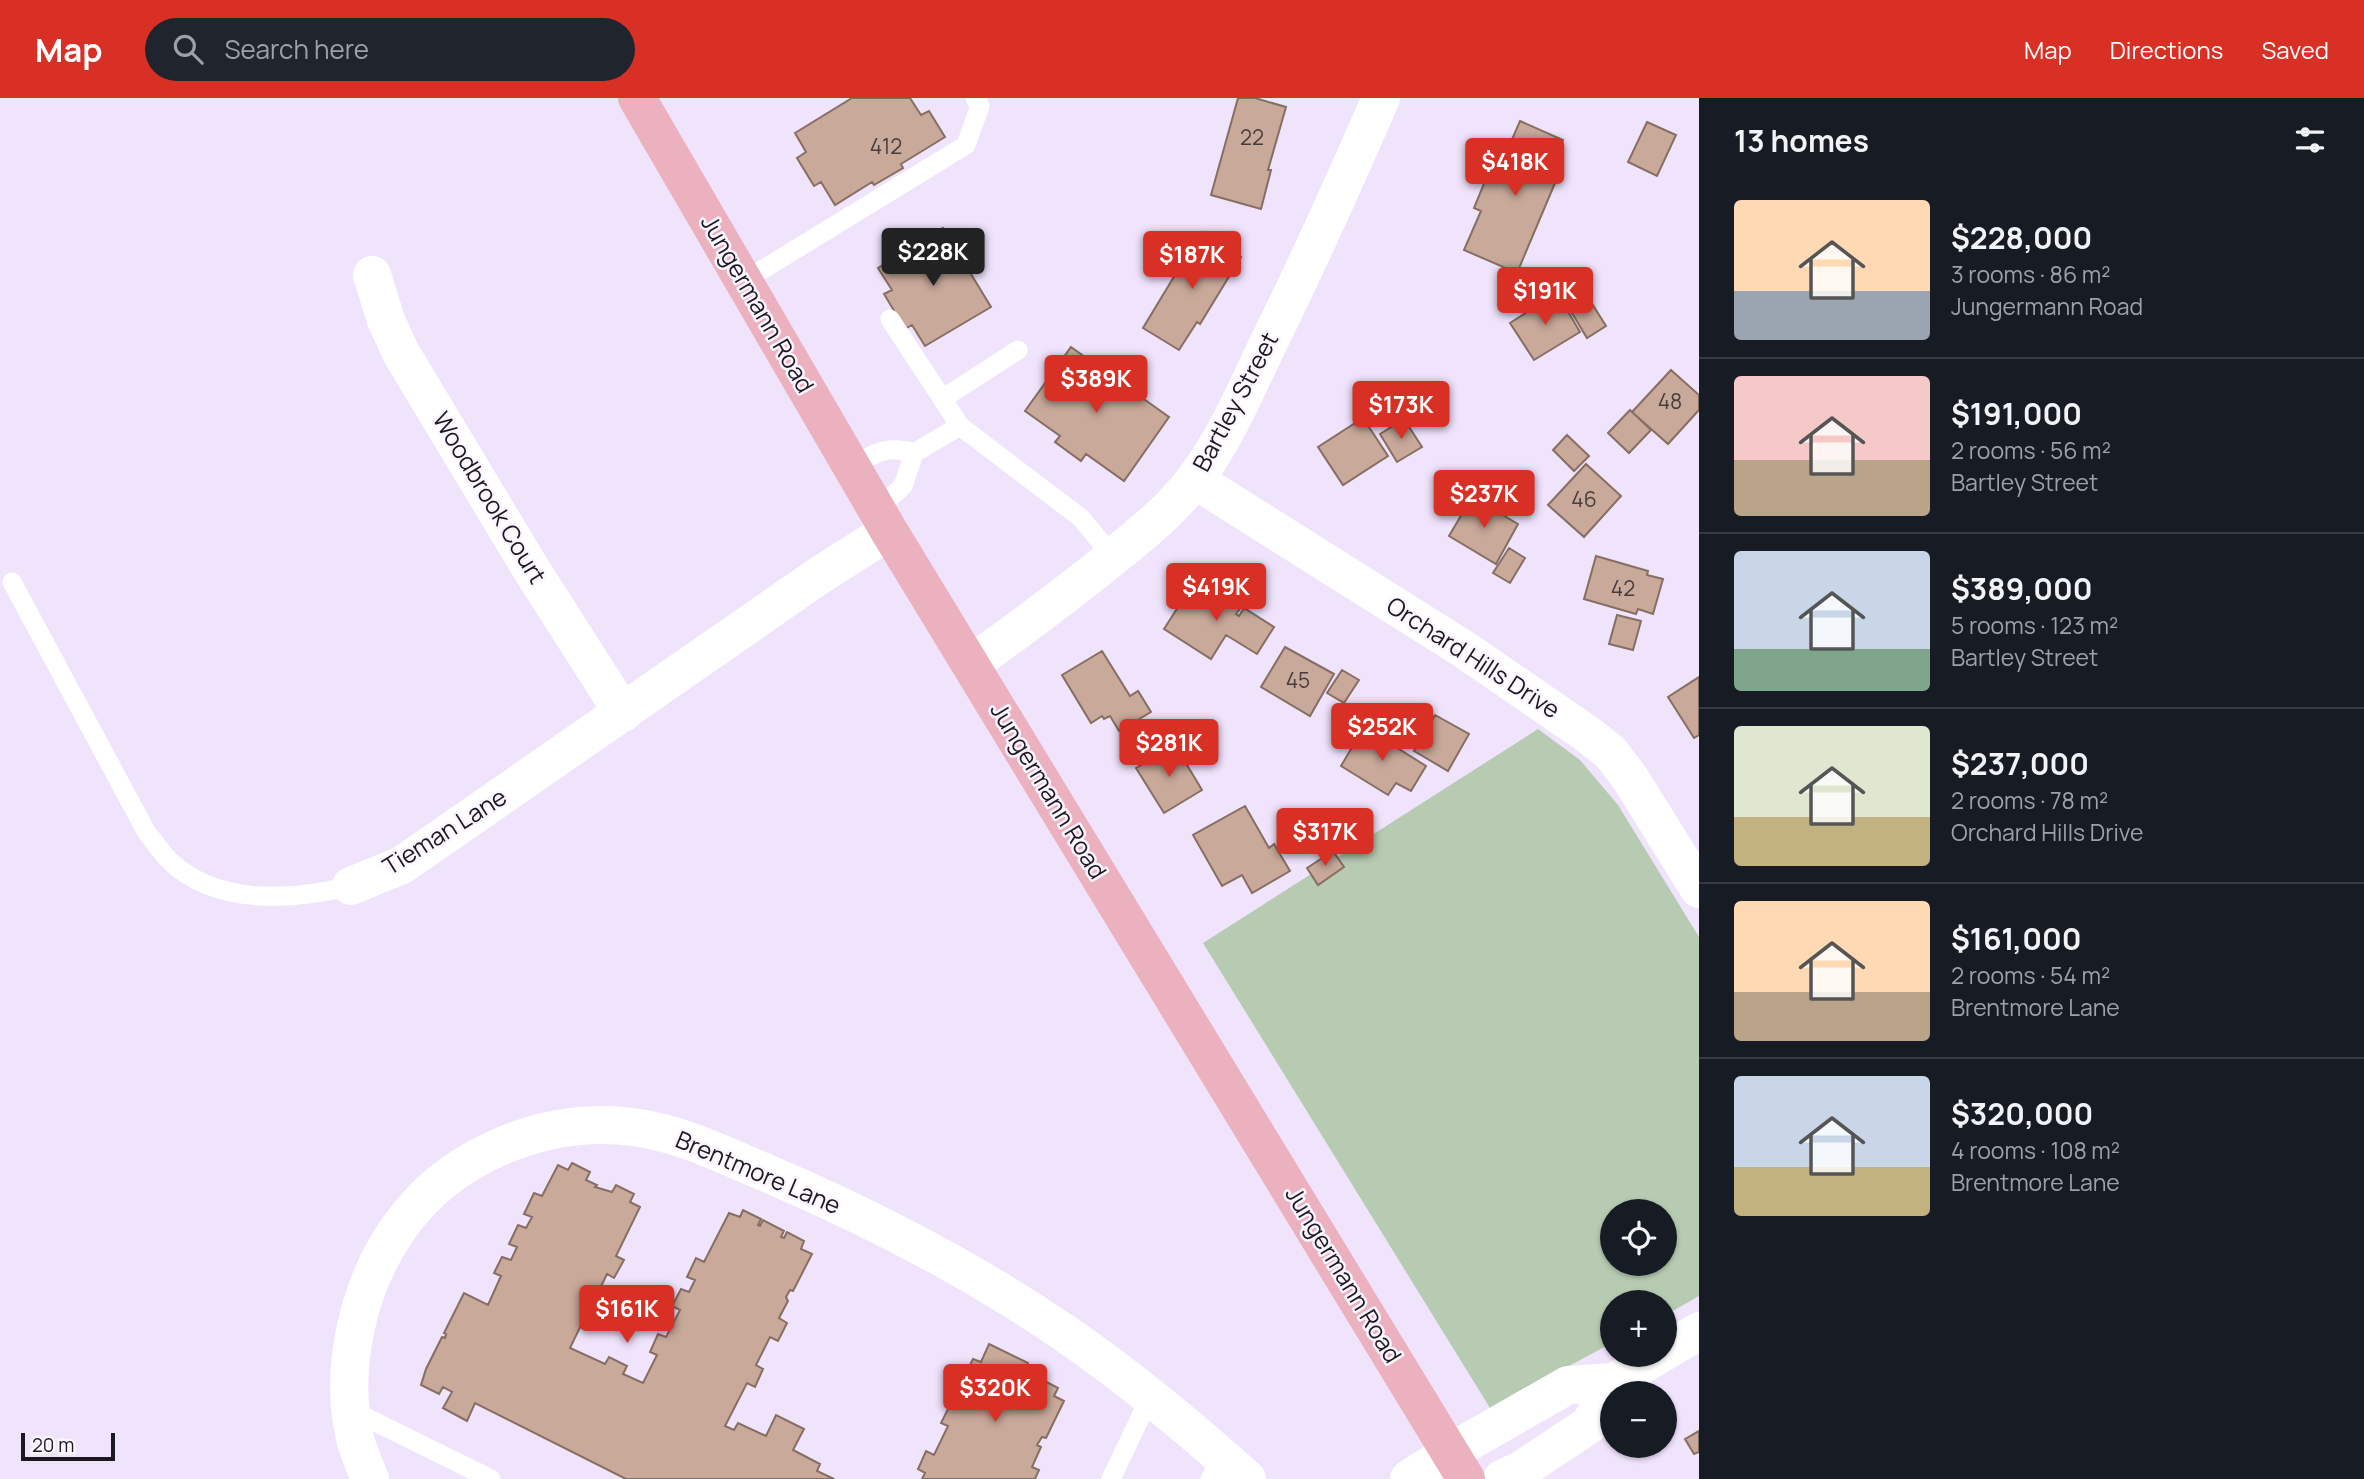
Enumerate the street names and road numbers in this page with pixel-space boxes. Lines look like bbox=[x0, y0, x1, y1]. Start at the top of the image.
street label: Jungermann Road bbox=[694, 208, 823, 398]
street label: Bartley Street bbox=[1184, 326, 1285, 477]
street label: Woodbrook Court bbox=[426, 405, 555, 589]
street label: Orchard Hills Drive bbox=[1381, 588, 1567, 725]
street label: Jungermann Road bbox=[984, 696, 1115, 885]
street label: Tieman Lane bbox=[376, 780, 512, 882]
street label: Brentmore Lane bbox=[671, 1122, 846, 1221]
street label: Jungermann Road bbox=[1279, 1180, 1410, 1369]

